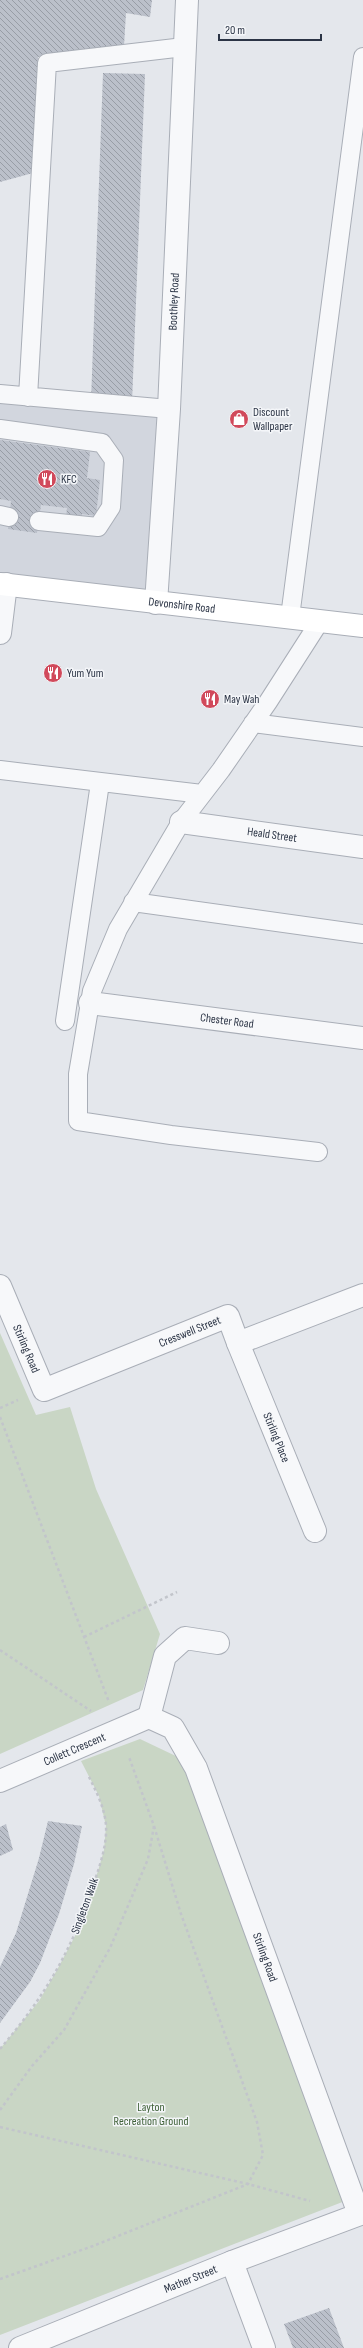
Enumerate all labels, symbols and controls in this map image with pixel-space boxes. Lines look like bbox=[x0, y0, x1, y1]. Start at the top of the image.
scale bar bbox=[219, 16, 321, 42]
text: 20 m bbox=[225, 23, 245, 38]
street label: Boothley Road bbox=[165, 272, 182, 331]
place label: Discount Wallpaper bbox=[253, 405, 293, 434]
shop icon: Discount Wallpaper bbox=[228, 408, 250, 430]
restaurant icon: KFC bbox=[36, 468, 58, 490]
place label: KFC bbox=[61, 472, 77, 487]
street label: Devonshire Road bbox=[148, 594, 216, 616]
restaurant icon: Yum Yum bbox=[42, 662, 64, 684]
place label: Yum Yum bbox=[67, 666, 104, 681]
restaurant icon: May Wah bbox=[199, 688, 221, 710]
place label: May Wah bbox=[224, 692, 259, 707]
street label: Heald Street bbox=[246, 824, 298, 845]
street label: Chester Road bbox=[199, 1010, 255, 1031]
street label: Cresswell Street bbox=[156, 1312, 223, 1351]
street label: Stirling Road bbox=[10, 1322, 43, 1375]
street label: Stirling Place bbox=[260, 1410, 294, 1465]
street label: Collett Crescent bbox=[41, 1729, 108, 1769]
street label: Singleton Walk bbox=[68, 1875, 102, 1936]
street label: Stirling Road bbox=[249, 1931, 281, 1984]
park label: Layton Recreation Ground bbox=[114, 2100, 188, 2129]
street label: Mather Street bbox=[162, 2261, 220, 2296]

